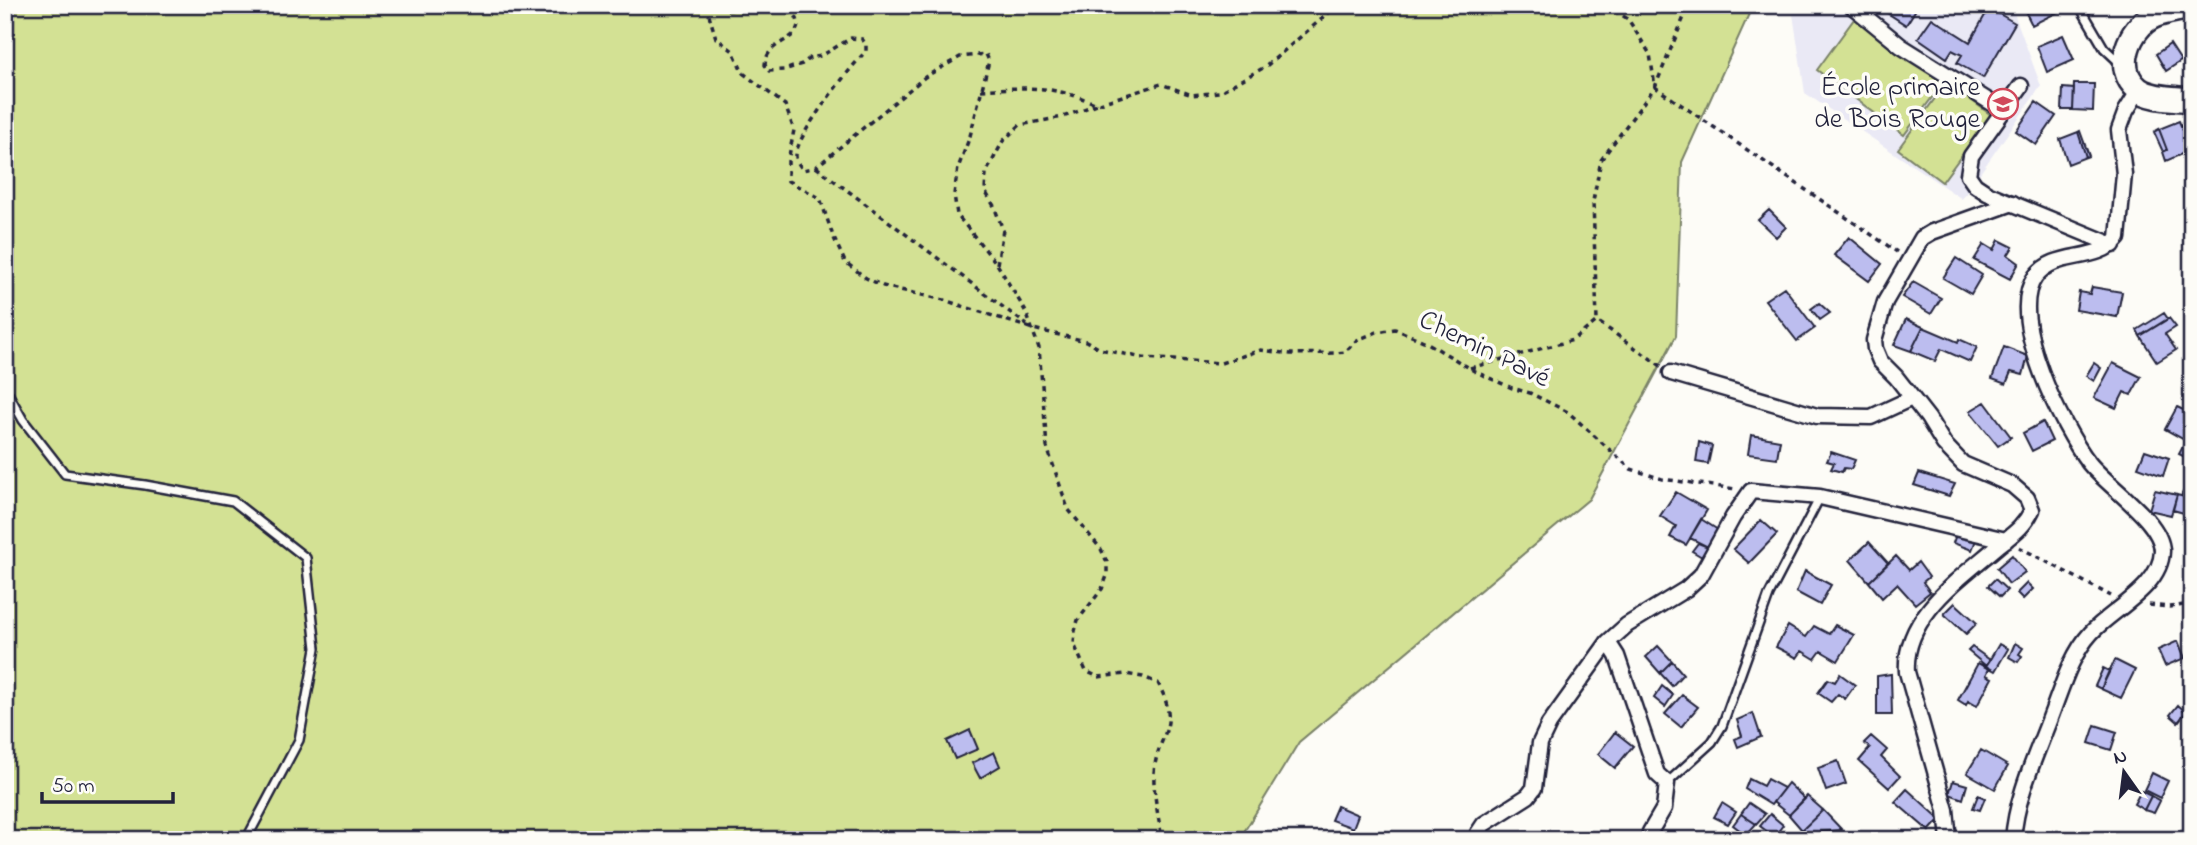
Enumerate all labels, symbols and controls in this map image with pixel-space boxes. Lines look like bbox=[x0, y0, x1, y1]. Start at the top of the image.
place label: École primaire de Bois Rouge bbox=[1814, 68, 1980, 141]
school or university icon: École primaire de Bois Rouge bbox=[1986, 87, 2020, 121]
street label: Chemin Pavé bbox=[1411, 300, 1557, 400]
north arrow bbox=[2088, 736, 2158, 806]
text: N bbox=[2111, 743, 2130, 773]
scale bar bbox=[42, 761, 173, 805]
text: 50 m bbox=[52, 772, 95, 802]

